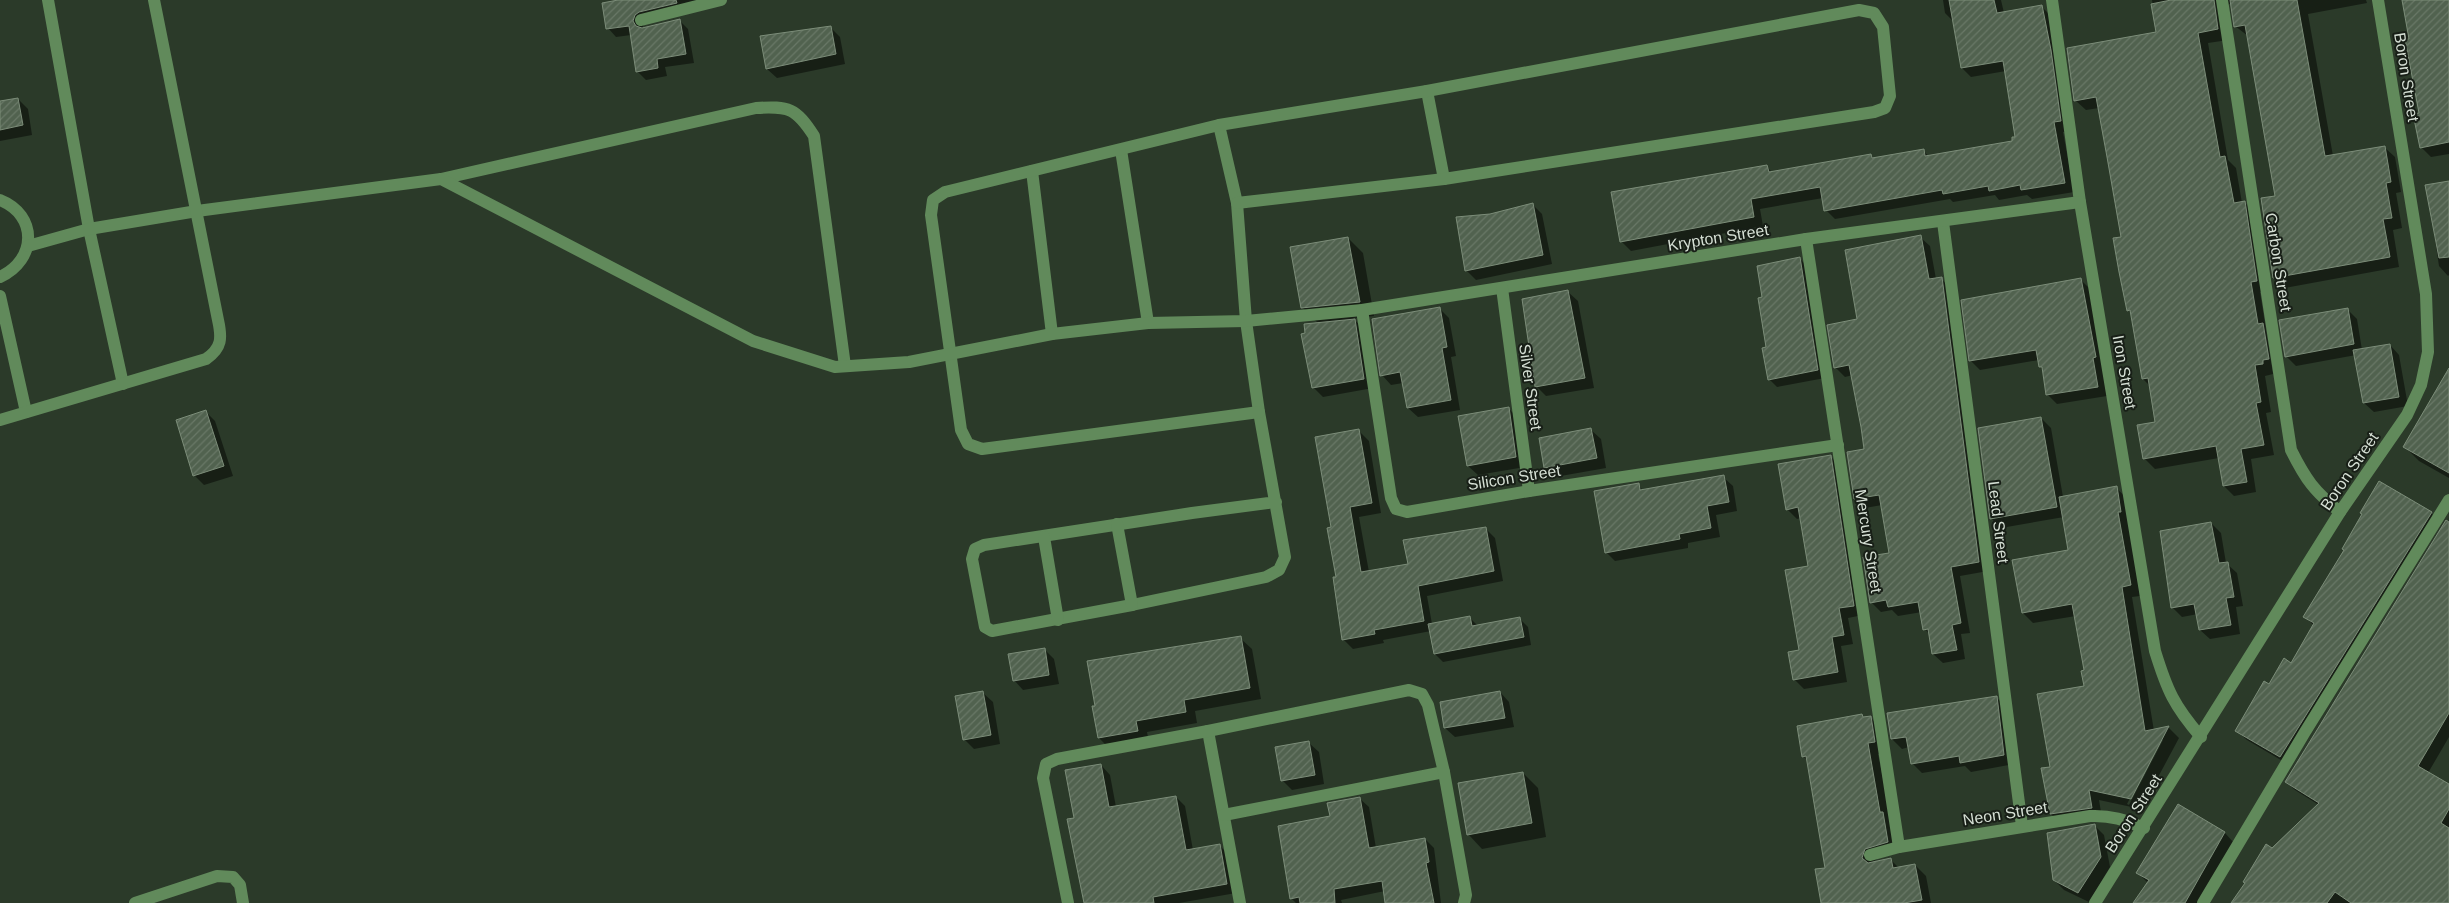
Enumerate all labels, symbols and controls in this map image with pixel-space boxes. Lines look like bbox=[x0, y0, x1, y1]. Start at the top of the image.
street label: Boron Street bbox=[2391, 31, 2422, 123]
street label: Carbon Street bbox=[2262, 212, 2295, 313]
street label: Krypton Street bbox=[1666, 221, 1770, 254]
street label: Iron Street bbox=[2110, 334, 2139, 411]
street label: Silver Street bbox=[1516, 343, 1545, 432]
street label: Boron Street bbox=[2317, 429, 2382, 513]
street label: Silicon Street bbox=[1466, 462, 1563, 493]
street label: Lead Street bbox=[1985, 480, 2012, 565]
street label: Mercury Street bbox=[1852, 488, 1885, 595]
street label: Boron Street bbox=[2102, 771, 2165, 856]
street label: Neon Street bbox=[1962, 798, 2049, 829]

